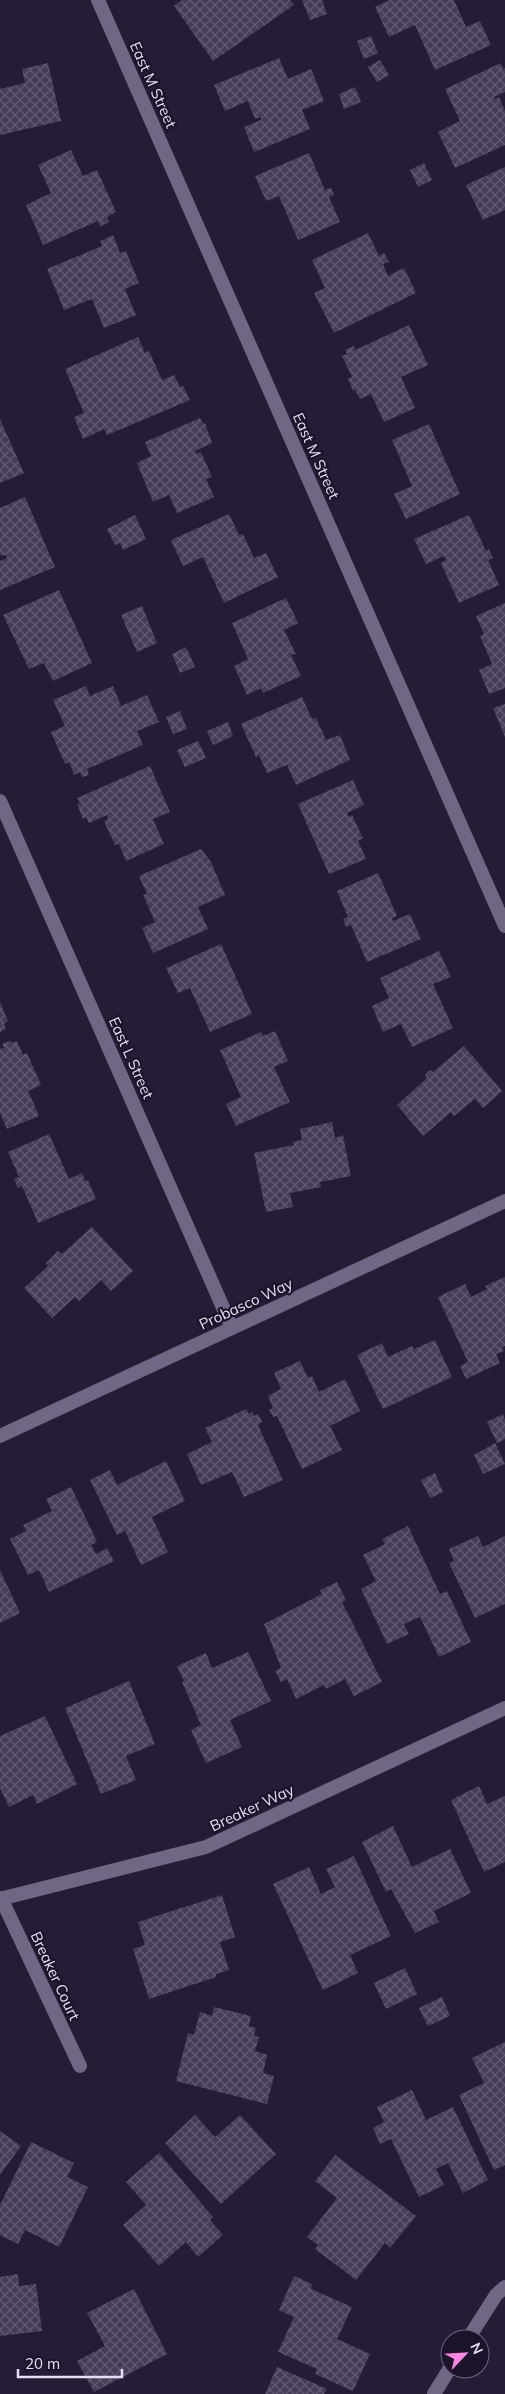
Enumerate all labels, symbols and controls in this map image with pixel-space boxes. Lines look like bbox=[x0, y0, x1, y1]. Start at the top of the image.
street label: East M Street bbox=[126, 39, 181, 131]
street label: East M Street bbox=[289, 410, 344, 502]
street label: East L Street bbox=[105, 1014, 158, 1102]
street label: Probasco Way bbox=[196, 1273, 296, 1334]
street label: Breaker Way bbox=[207, 1780, 297, 1835]
street label: Breaker Court bbox=[27, 1928, 84, 2023]
north arrow bbox=[440, 2329, 490, 2379]
text: N bbox=[466, 2340, 487, 2357]
scale bar bbox=[18, 2346, 121, 2378]
text: 20 m bbox=[25, 2354, 60, 2373]

